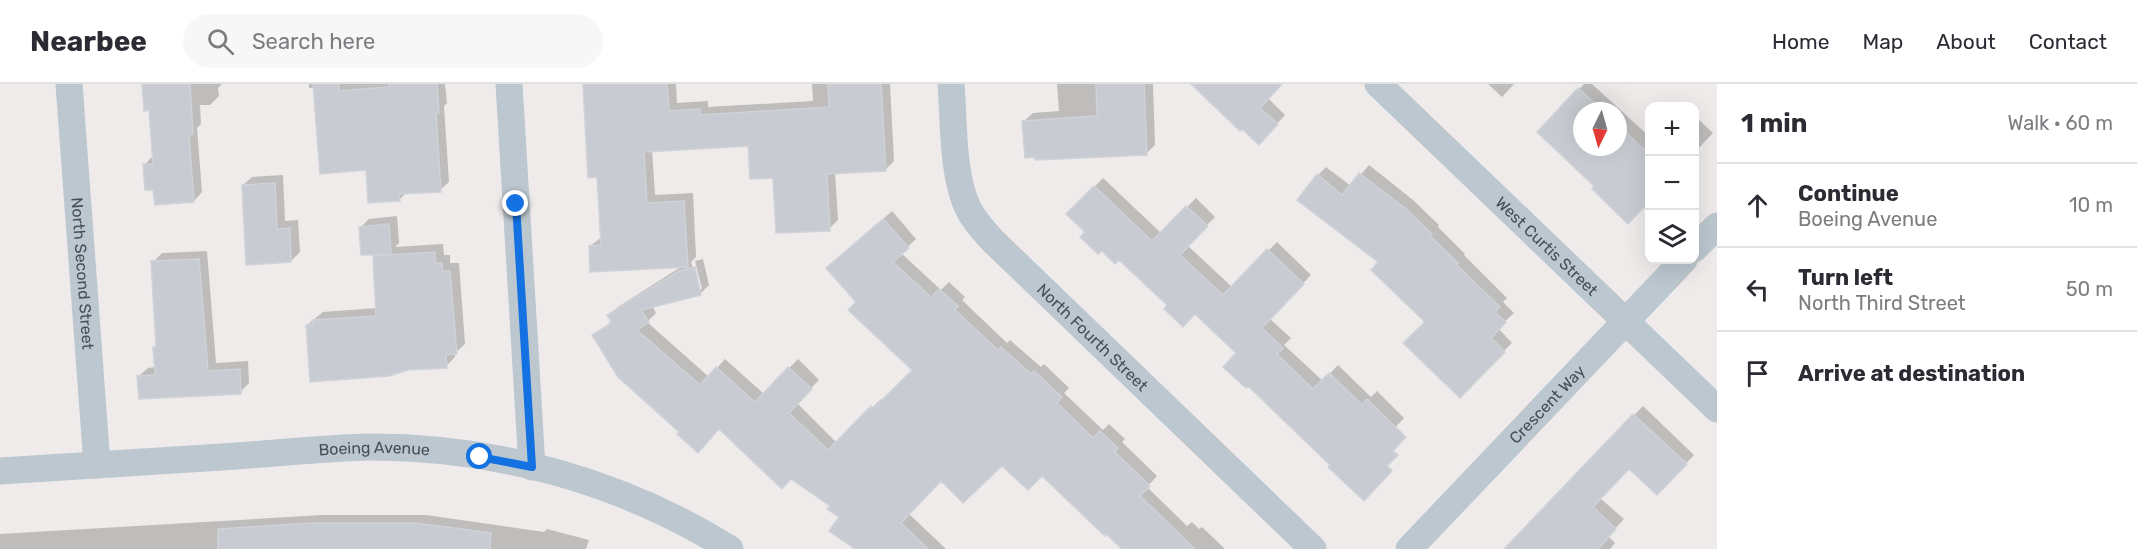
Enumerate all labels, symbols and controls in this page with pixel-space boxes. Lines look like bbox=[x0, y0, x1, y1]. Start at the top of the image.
search box bbox=[183, 14, 603, 68]
text: Nearbee bbox=[30, 25, 147, 58]
icon: search bbox=[204, 25, 237, 58]
text: Search here bbox=[252, 28, 375, 55]
text: Home bbox=[1772, 29, 1829, 54]
text: Map bbox=[1862, 29, 1903, 54]
text: About bbox=[1936, 29, 1996, 54]
text: Contact bbox=[2029, 29, 2107, 54]
north arrow bbox=[1573, 102, 1627, 156]
map controls bbox=[1645, 102, 1699, 264]
button: + bbox=[1645, 102, 1699, 156]
text: 1 min bbox=[1741, 108, 1807, 139]
text: Walk · 60 m bbox=[2008, 111, 2113, 135]
button: − bbox=[1645, 156, 1699, 210]
text: Continue bbox=[1798, 180, 1899, 207]
icon: ahead bbox=[1741, 189, 1774, 222]
route end bbox=[502, 190, 528, 216]
street label: West Curtis Street bbox=[1492, 192, 1602, 299]
text: 10 m bbox=[2069, 193, 2113, 217]
street label: North Second Street bbox=[68, 197, 98, 350]
text: Boeing Avenue bbox=[1798, 207, 1937, 231]
button: layers bbox=[1645, 210, 1699, 264]
text: Turn left bbox=[1798, 264, 1893, 291]
icon: left bbox=[1741, 273, 1774, 306]
text: 50 m bbox=[2066, 277, 2113, 301]
street label: North Fourth Street bbox=[1033, 279, 1152, 395]
text: North Third Street bbox=[1798, 291, 1966, 315]
icon: arrive bbox=[1741, 357, 1774, 390]
text: Arrive at destination bbox=[1798, 360, 2025, 387]
street label: Crescent Way bbox=[1505, 361, 1589, 447]
street label: Boeing Avenue bbox=[318, 437, 431, 459]
route start bbox=[466, 443, 492, 469]

